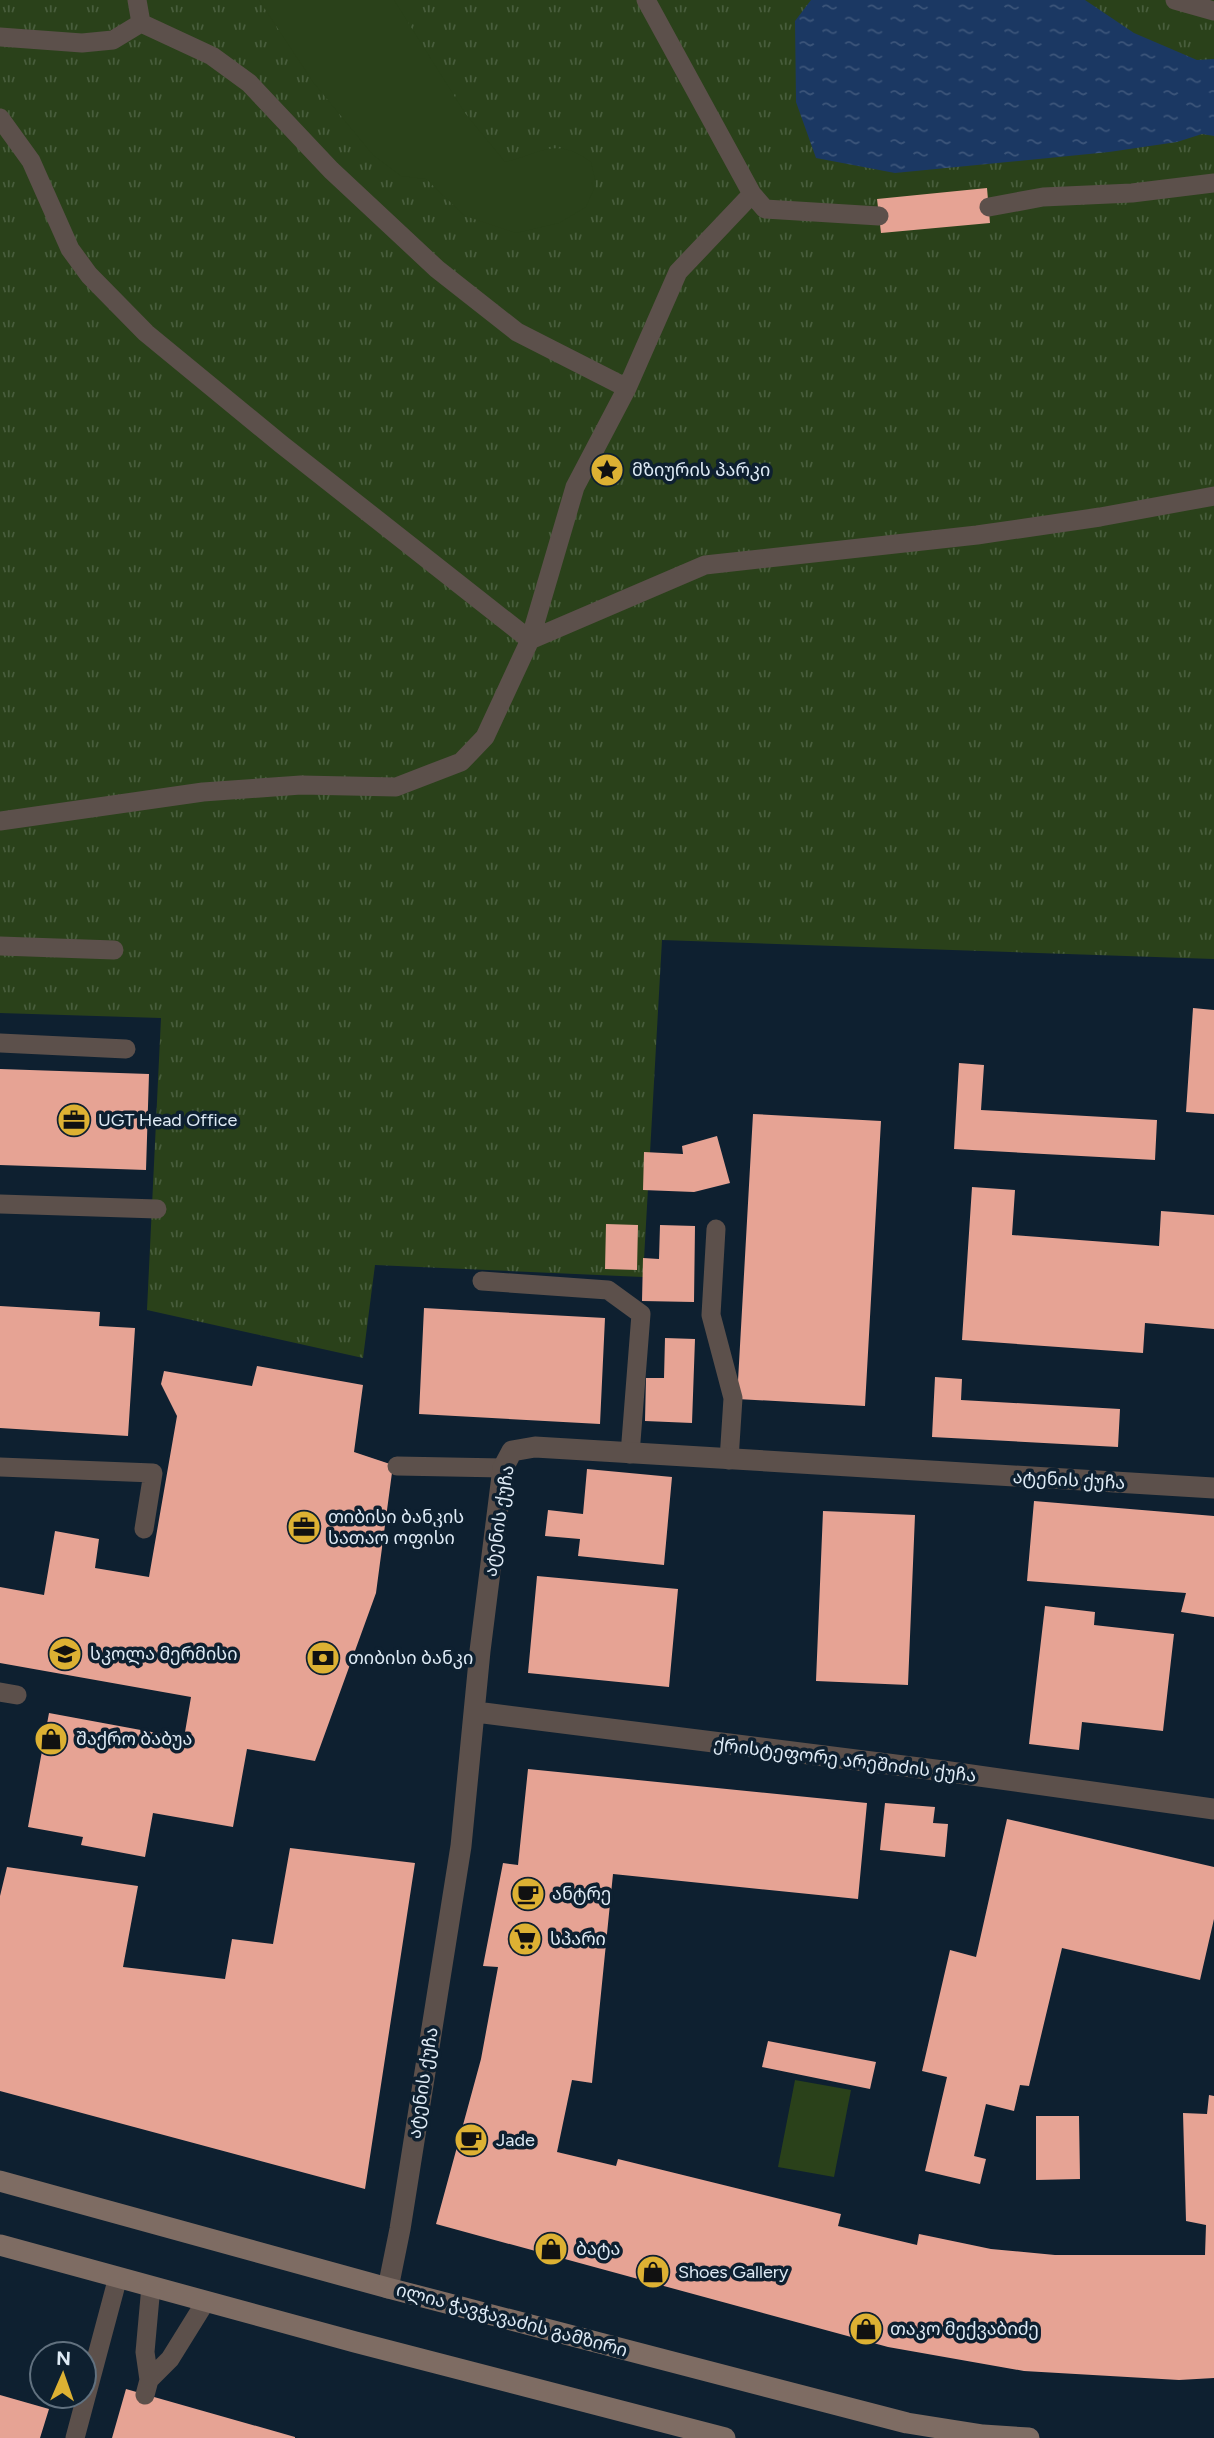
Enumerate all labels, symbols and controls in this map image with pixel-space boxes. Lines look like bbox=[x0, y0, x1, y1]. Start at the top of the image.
place icon: მზიურის პარკი bbox=[588, 451, 626, 489]
place label: მზიურის პარკი bbox=[632, 459, 770, 481]
office icon: UGT Head Office bbox=[55, 1101, 93, 1139]
place label: UGT Head Office bbox=[98, 1109, 237, 1131]
street label: ატენის ქუჩა bbox=[479, 1464, 519, 1578]
street label: ატენის ქუჩა bbox=[1012, 1466, 1126, 1494]
place label: თიბისი ბანკის სათაო ოფისი bbox=[328, 1506, 464, 1549]
office icon: თიბისი ბანკის სათაო ოფისი bbox=[285, 1508, 323, 1546]
school or university icon: სკოლა მერმისი bbox=[46, 1635, 84, 1673]
bank icon: თიბისი ბანკი bbox=[304, 1639, 342, 1677]
place label: სკოლა მერმისი bbox=[90, 1643, 237, 1665]
place label: თიბისი ბანკი bbox=[348, 1647, 473, 1669]
shop icon: შაქრო ბაბუა bbox=[32, 1720, 70, 1758]
place label: შაქრო ბაბუა bbox=[76, 1728, 192, 1750]
street label: ქრისტეფორე არეშიძის ქუჩა bbox=[712, 1733, 978, 1787]
cafe icon: ანტრე bbox=[509, 1875, 547, 1913]
place label: ანტრე bbox=[552, 1883, 611, 1905]
supermarket icon: სპარი bbox=[506, 1920, 544, 1958]
place label: სპარი bbox=[550, 1928, 606, 1950]
street label: ატენის ქუჩა bbox=[403, 2026, 443, 2140]
cafe icon: Jade bbox=[452, 2121, 490, 2159]
place label: Jade bbox=[496, 2129, 535, 2151]
shop icon: ბატა bbox=[532, 2230, 570, 2268]
place label: ბატა bbox=[576, 2238, 621, 2260]
shop icon: Shoes Gallery bbox=[634, 2253, 672, 2291]
place label: Shoes Gallery bbox=[678, 2261, 789, 2283]
street label: ილია ჭავჭავაძის გამზირი bbox=[394, 2279, 630, 2361]
shop icon: თაკო მექვაბიძე bbox=[847, 2310, 885, 2348]
place label: თაკო მექვაბიძე bbox=[890, 2318, 1039, 2340]
north arrow bbox=[28, 2340, 98, 2410]
text: N bbox=[56, 2347, 71, 2370]

